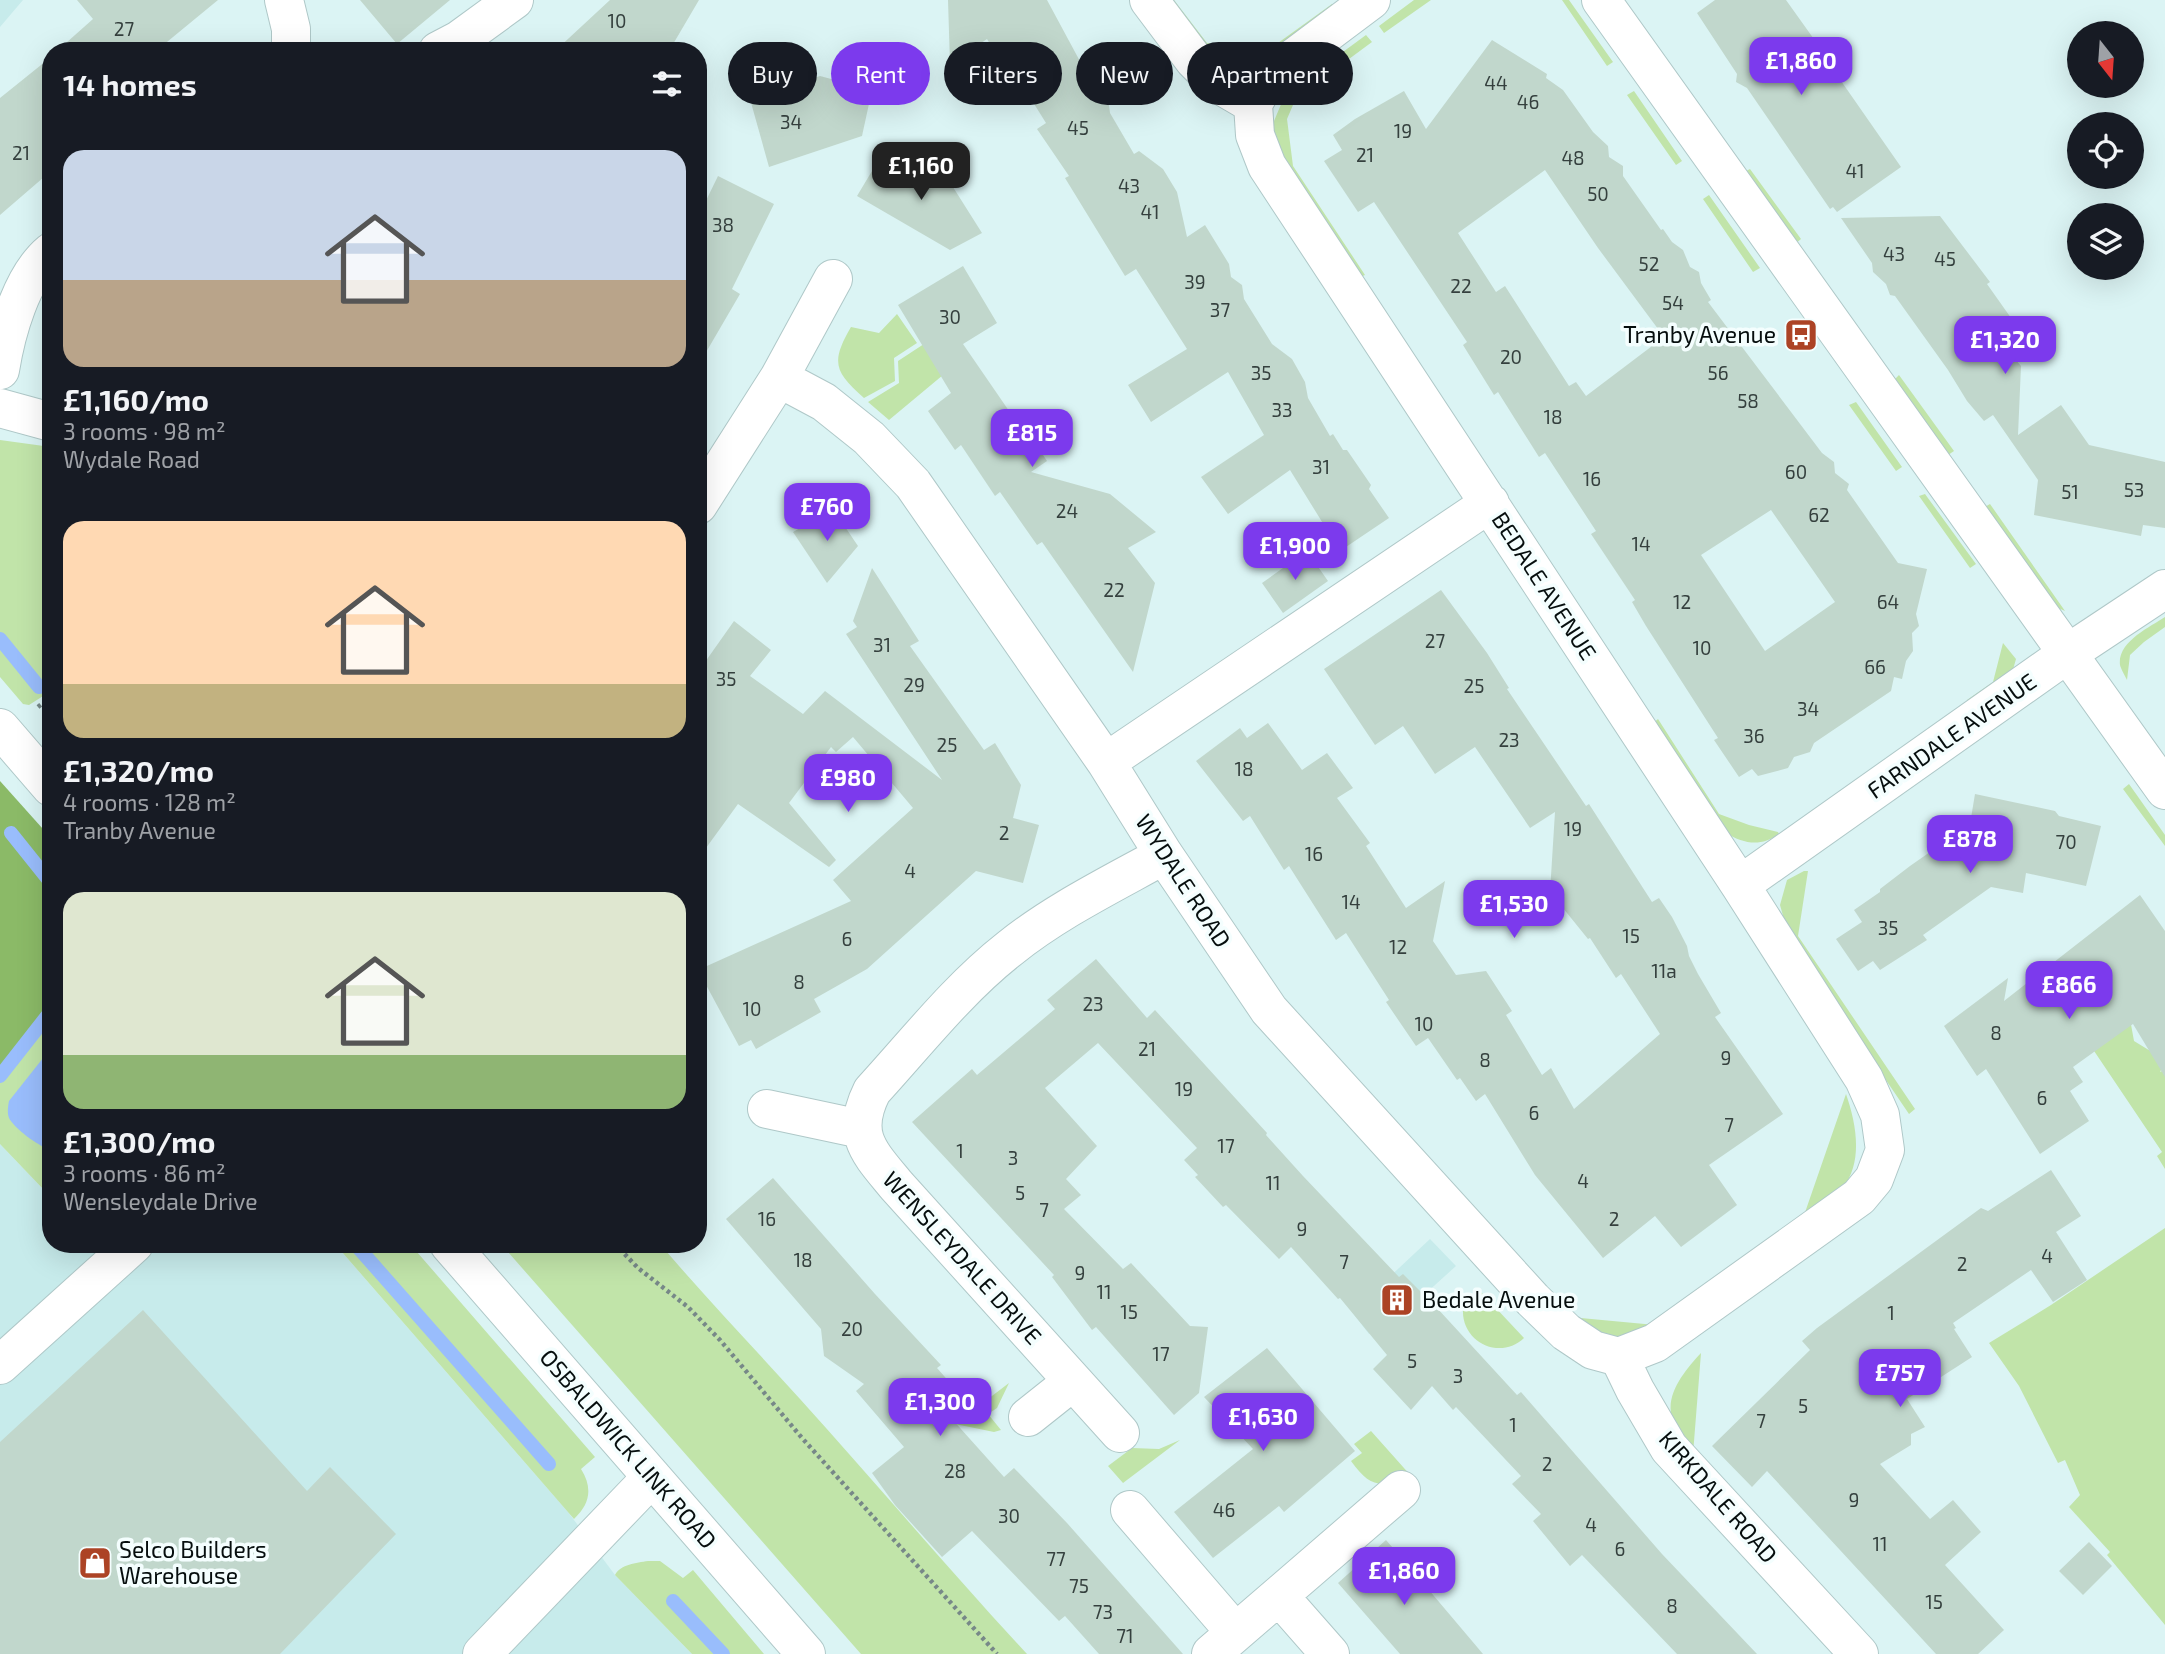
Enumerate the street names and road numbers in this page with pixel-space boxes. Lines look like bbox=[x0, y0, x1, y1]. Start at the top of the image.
street label: BEDALE AVENUE bbox=[1487, 506, 1603, 665]
street label: FARNDALE AVENUE bbox=[1862, 666, 2041, 804]
street label: WYDALE ROAD bbox=[1130, 809, 1237, 952]
street label: WENSLEYDALE DRIVE bbox=[878, 1165, 1048, 1350]
street label: OSBALDWICK LINK ROAD bbox=[535, 1343, 723, 1554]
street label: KIRKDALE ROAD bbox=[1654, 1425, 1784, 1568]

